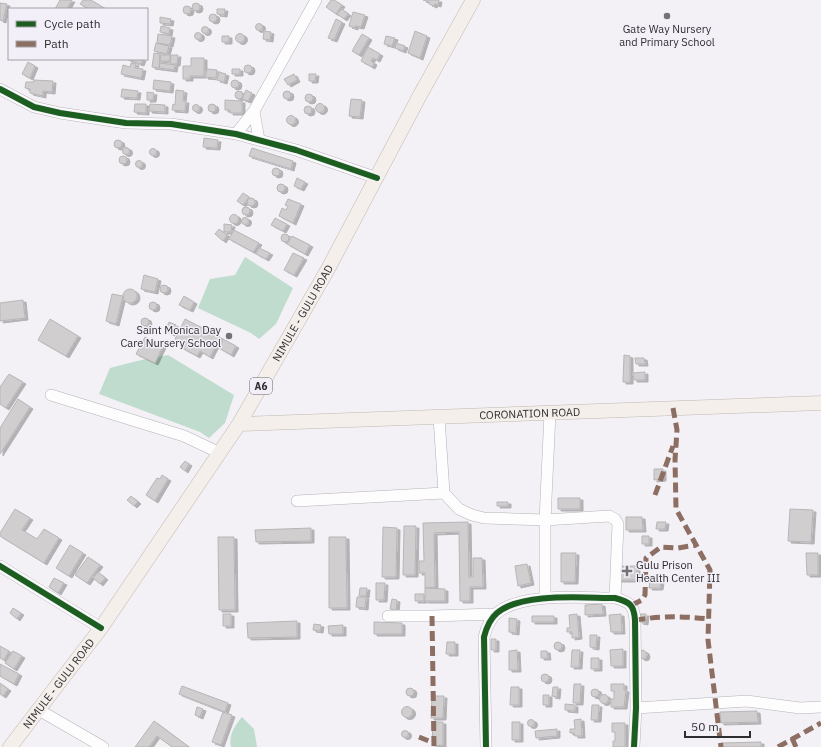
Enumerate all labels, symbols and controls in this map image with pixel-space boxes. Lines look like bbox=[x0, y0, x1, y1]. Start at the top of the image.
legend bbox=[8, 8, 148, 60]
marker: Gate Way Nursery and Primary School bbox=[662, 11, 672, 21]
text: Cycle path bbox=[44, 16, 101, 31]
place label: Gate Way Nursery and Primary School bbox=[619, 22, 715, 49]
text: Path bbox=[44, 36, 69, 51]
street label: NIMULE - GULU ROAD bbox=[269, 262, 336, 364]
place label: Saint Monica Day Care Nursery School bbox=[121, 323, 221, 350]
marker: Saint Monica Day Care Nursery School bbox=[224, 331, 234, 341]
road number: A6 bbox=[250, 378, 272, 394]
street label: CORONATION ROAD bbox=[479, 405, 581, 422]
place label: Gulu Prison Health Center III bbox=[636, 558, 720, 585]
marker: Gulu Prison Health Center III bbox=[621, 565, 633, 577]
street label: NIMULE - GULU ROAD bbox=[20, 636, 97, 731]
scale bar bbox=[685, 713, 750, 739]
text: 50 m bbox=[691, 719, 719, 734]

